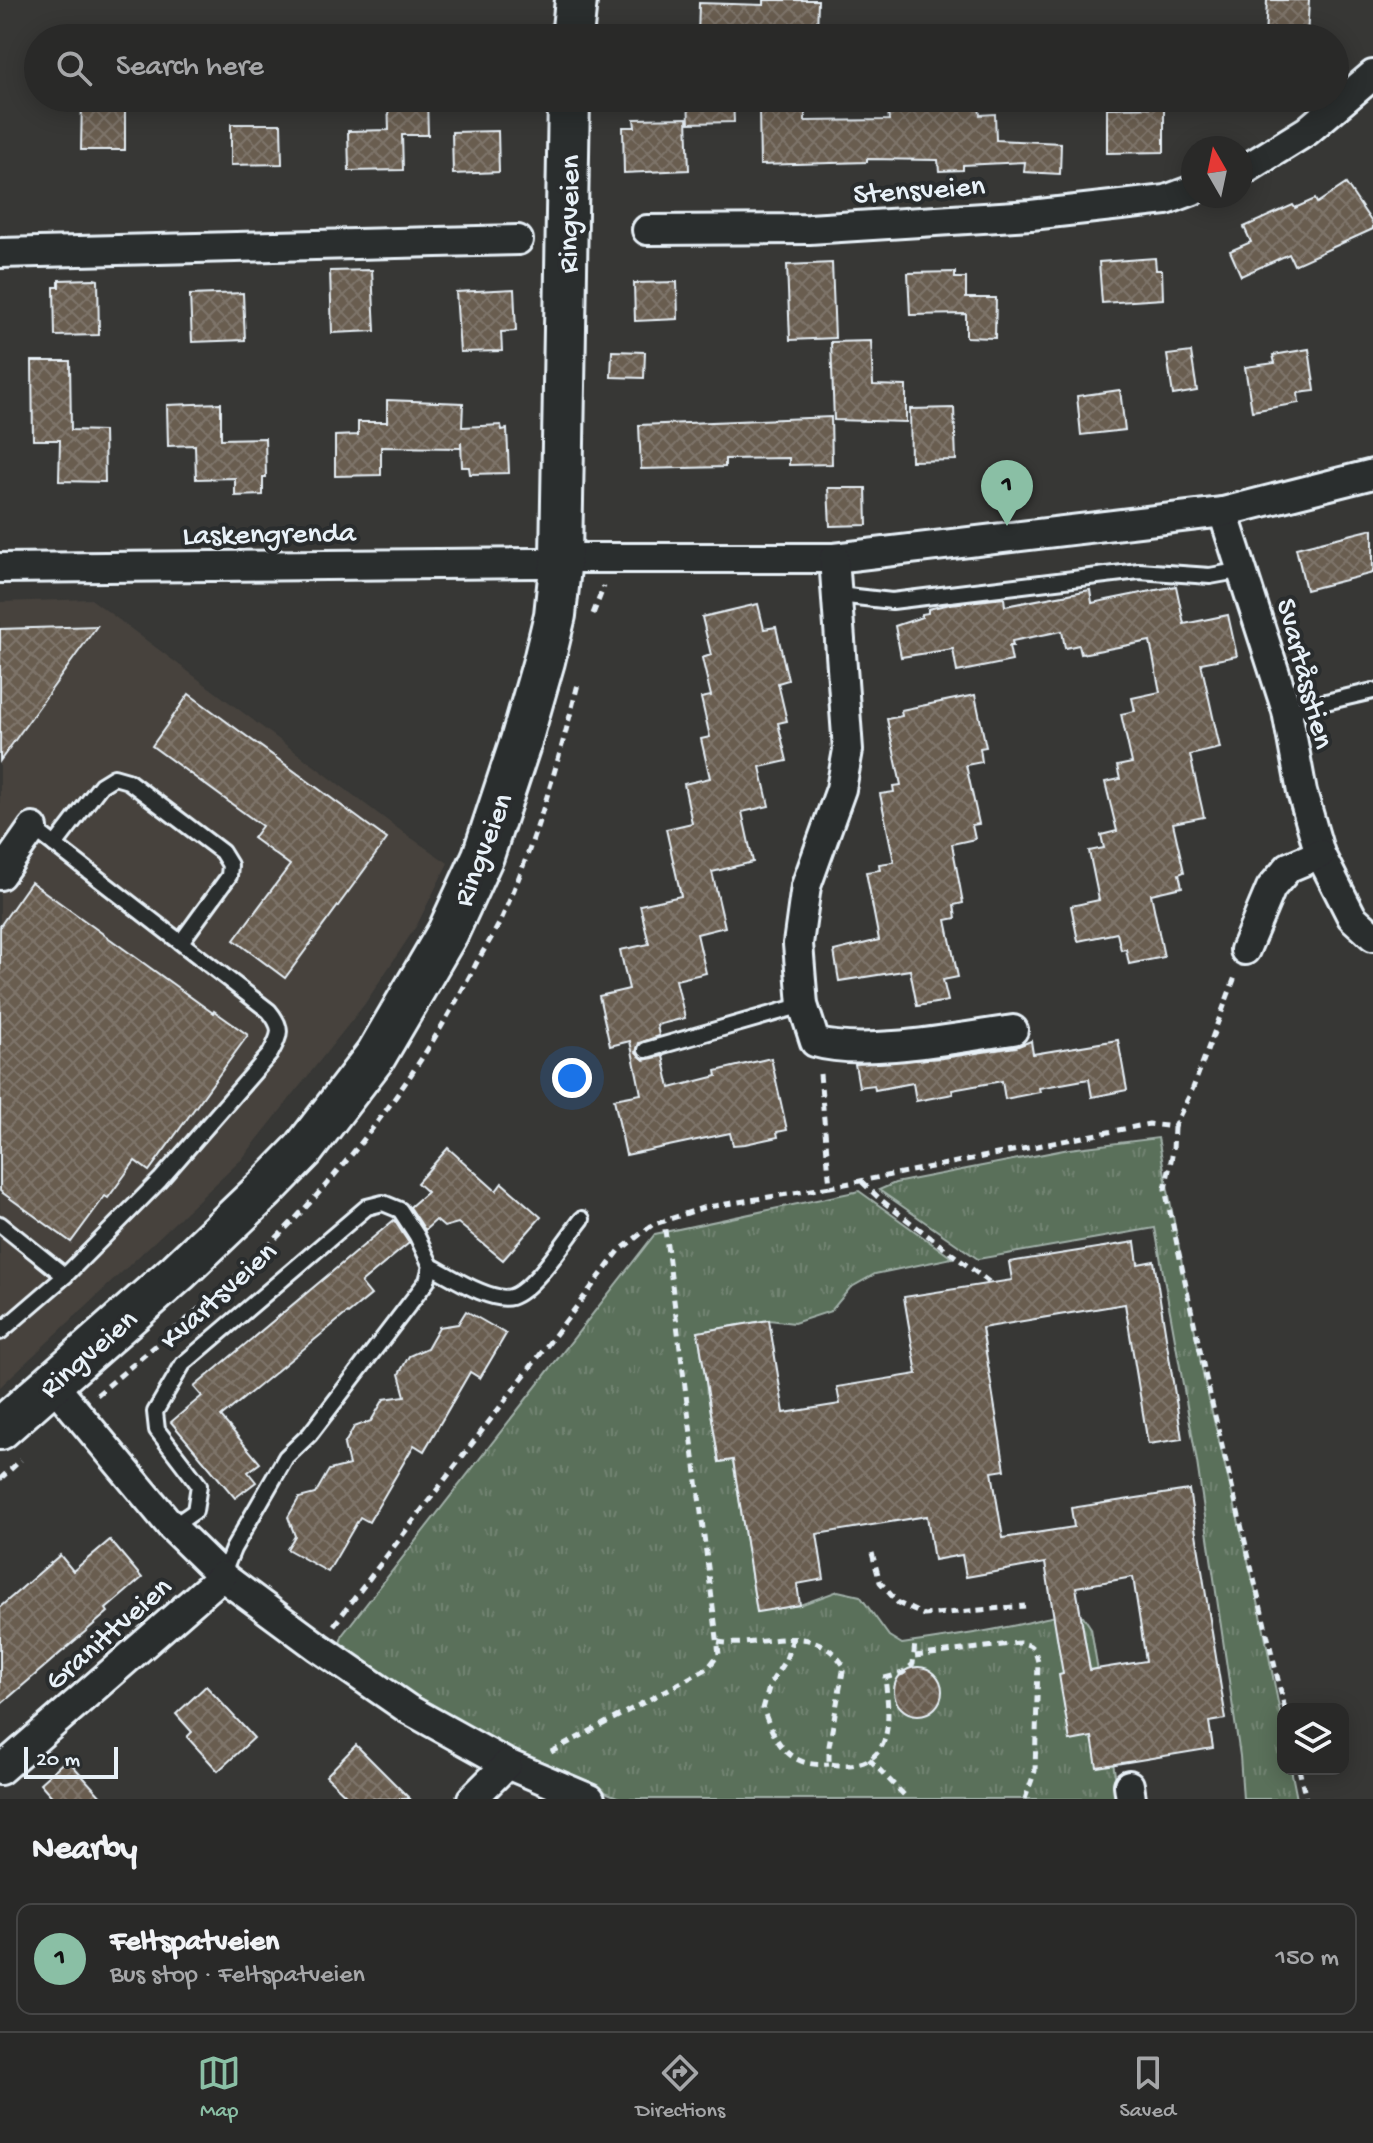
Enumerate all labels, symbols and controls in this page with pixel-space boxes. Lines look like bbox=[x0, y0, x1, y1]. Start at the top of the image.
search box bbox=[24, 24, 1349, 112]
icon: search bbox=[52, 46, 96, 90]
text: Search here bbox=[116, 51, 264, 86]
north arrow bbox=[1181, 136, 1253, 208]
street label: Ringveien bbox=[553, 155, 590, 274]
street label: Stensveien bbox=[852, 170, 986, 215]
pin: 1 bbox=[981, 460, 1033, 526]
street label: Laskengrenda bbox=[182, 517, 357, 556]
street label: Svartåsstien bbox=[1266, 595, 1339, 753]
street label: Ringveien bbox=[448, 789, 523, 912]
your location bbox=[552, 1058, 592, 1098]
street label: Kvartsveien bbox=[154, 1236, 286, 1359]
street label: Ringveien bbox=[34, 1303, 146, 1407]
street label: Granittveien bbox=[39, 1571, 180, 1700]
map controls bbox=[1277, 1703, 1349, 1775]
button: layers bbox=[1277, 1703, 1349, 1775]
scale bar bbox=[24, 1743, 118, 1779]
text: 20 m bbox=[36, 1748, 80, 1774]
text: Nearby bbox=[32, 1831, 137, 1871]
text: Feltspatveien bbox=[110, 1926, 279, 1961]
text: 1 bbox=[55, 1944, 65, 1975]
text: 150 m bbox=[1275, 1944, 1339, 1975]
text: Bus stop · Feltspatveien bbox=[110, 1961, 365, 1992]
tab: Map bbox=[197, 2051, 241, 2125]
tab: Directions bbox=[636, 2051, 725, 2125]
tab: Saved bbox=[1119, 2051, 1176, 2125]

